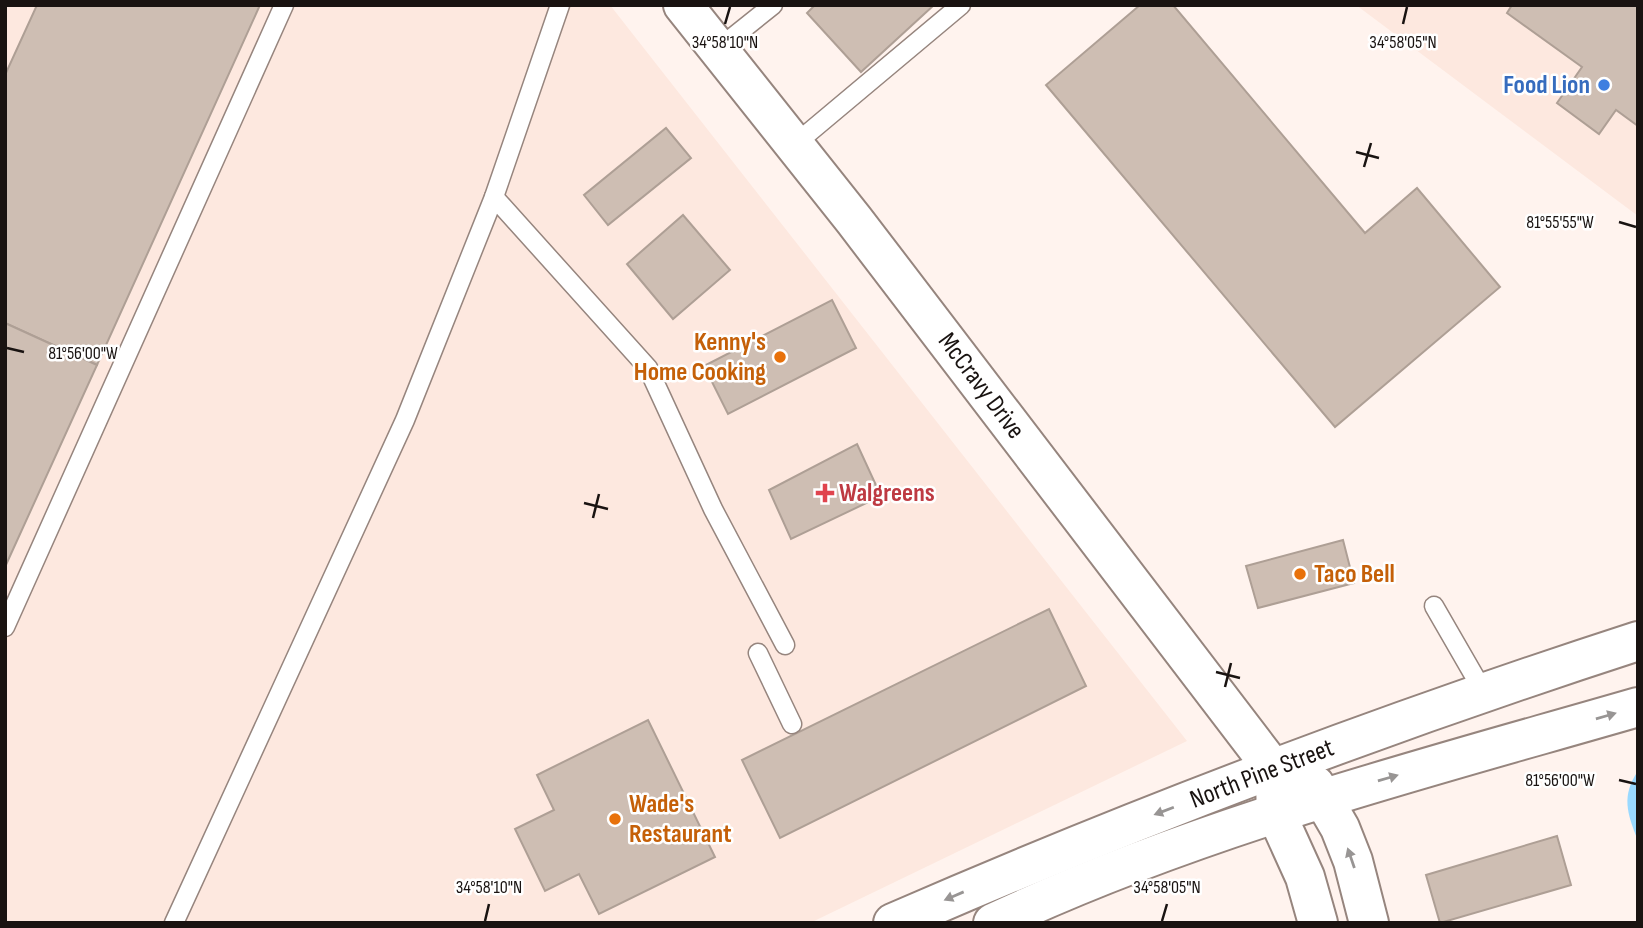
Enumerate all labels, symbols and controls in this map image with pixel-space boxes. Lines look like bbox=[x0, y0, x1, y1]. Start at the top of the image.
text: 34°58'10"N bbox=[692, 32, 758, 53]
text: 34°58'05"N bbox=[1369, 32, 1437, 53]
place label: Food Lion bbox=[1503, 70, 1590, 101]
marker: Food Lion bbox=[1596, 77, 1612, 93]
text: 81°55'55"W bbox=[1526, 212, 1594, 233]
place label: Kenny's Home Cooking bbox=[634, 327, 766, 388]
street label: McCravy Drive bbox=[931, 327, 1031, 445]
text: 81°56'00"W bbox=[48, 343, 118, 364]
marker: Kenny's Home Cooking bbox=[772, 349, 788, 365]
place label: Walgreens bbox=[839, 478, 935, 509]
marker: Walgreens bbox=[817, 485, 833, 501]
place label: Taco Bell bbox=[1314, 559, 1395, 590]
marker: Taco Bell bbox=[1292, 566, 1308, 582]
one-way arrow bbox=[1596, 710, 1618, 721]
street label: North Pine Street bbox=[1186, 732, 1338, 816]
text: 81°56'00"W bbox=[1525, 770, 1595, 791]
one-way arrow bbox=[1377, 773, 1398, 783]
place label: Wade's Restaurant bbox=[629, 789, 732, 850]
one-way arrow bbox=[1154, 806, 1175, 817]
marker: Wade's Restaurant bbox=[607, 811, 623, 827]
one-way arrow bbox=[1345, 847, 1356, 868]
text: 34°58'10"N bbox=[456, 877, 522, 898]
text: 34°58'05"N bbox=[1133, 877, 1201, 898]
one-way arrow bbox=[943, 891, 964, 902]

